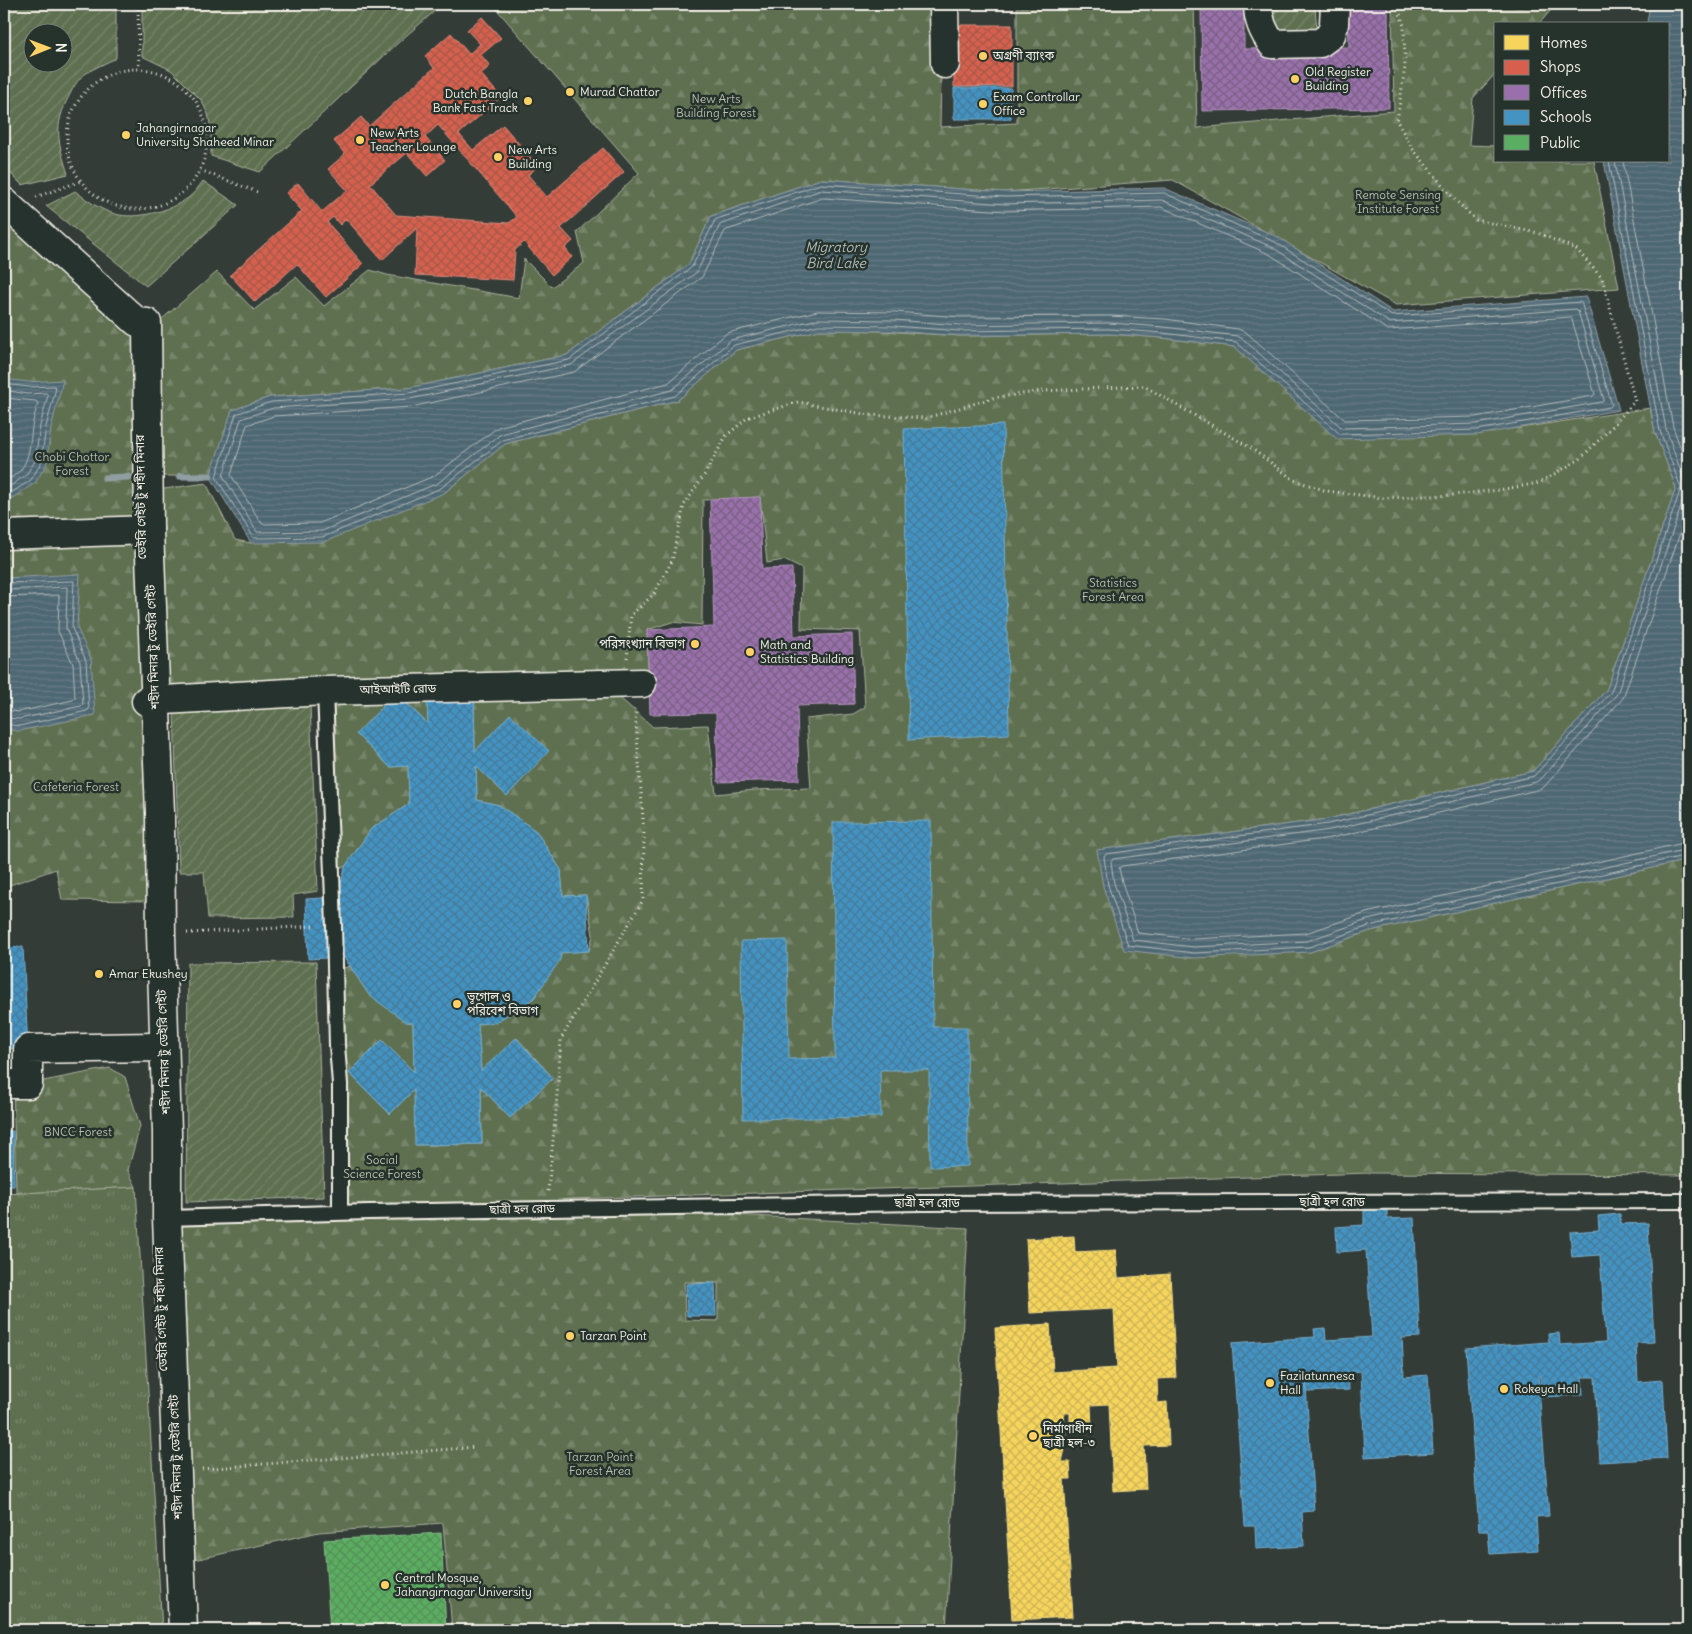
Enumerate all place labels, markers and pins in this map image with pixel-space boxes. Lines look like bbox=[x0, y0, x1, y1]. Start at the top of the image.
place label: অগ্রণী ব্যাংক bbox=[992, 48, 1054, 63]
marker: অগ্রণী ব্যাংক bbox=[977, 50, 989, 62]
place label: Old Register Building bbox=[1305, 64, 1371, 93]
marker: Old Register Building bbox=[1289, 73, 1301, 85]
place label: Murad Chattor bbox=[580, 84, 660, 99]
place label: Dutch Bangla Bank Fast Track bbox=[433, 86, 518, 115]
marker: Murad Chattor bbox=[564, 86, 576, 98]
place label: Exam Controllar Office bbox=[993, 89, 1080, 118]
marker: Dutch Bangla Bank Fast Track bbox=[522, 95, 534, 107]
marker: Exam Controllar Office bbox=[977, 98, 989, 110]
place label: Jahangirnagar University Shaheed Minar bbox=[136, 120, 274, 149]
place label: New Arts Teacher Lounge bbox=[370, 125, 456, 154]
marker: Jahangirnagar University Shaheed Minar bbox=[120, 129, 132, 141]
marker: New Arts Teacher Lounge bbox=[354, 134, 366, 146]
place label: New Arts Building bbox=[508, 142, 557, 171]
marker: New Arts Building bbox=[492, 151, 504, 163]
place label: পরিসংখ্যান বিভাগ bbox=[599, 636, 685, 651]
place label: Math and Statistics Building bbox=[760, 637, 854, 666]
marker: পরিসংখ্যান বিভাগ bbox=[689, 638, 701, 650]
marker: Math and Statistics Building bbox=[744, 646, 756, 658]
place label: Amar Ekushey bbox=[109, 966, 188, 981]
marker: Amar Ekushey bbox=[93, 968, 105, 980]
place label: ভূগোল ও পরিবেশ বিভাগ bbox=[466, 989, 538, 1018]
marker: ভূগোল ও পরিবেশ বিভাগ bbox=[451, 998, 463, 1010]
place label: Tarzan Point bbox=[580, 1328, 647, 1343]
marker: Tarzan Point bbox=[564, 1330, 576, 1342]
place label: Fazilatunnesa Hall bbox=[1280, 1368, 1355, 1397]
marker: Fazilatunnesa Hall bbox=[1264, 1377, 1276, 1389]
place label: Rokeya Hall bbox=[1514, 1381, 1578, 1396]
marker: Rokeya Hall bbox=[1498, 1383, 1510, 1395]
place label: নির্মাণাধীন ছাত্রী হল-৩ bbox=[1042, 1421, 1095, 1450]
marker: নির্মাণাধীন ছাত্রী হল-৩ bbox=[1027, 1430, 1039, 1442]
place label: Central Mosque, Jahangirnagar University bbox=[395, 1570, 532, 1599]
marker: Central Mosque, Jahangirnagar University bbox=[379, 1579, 391, 1591]

